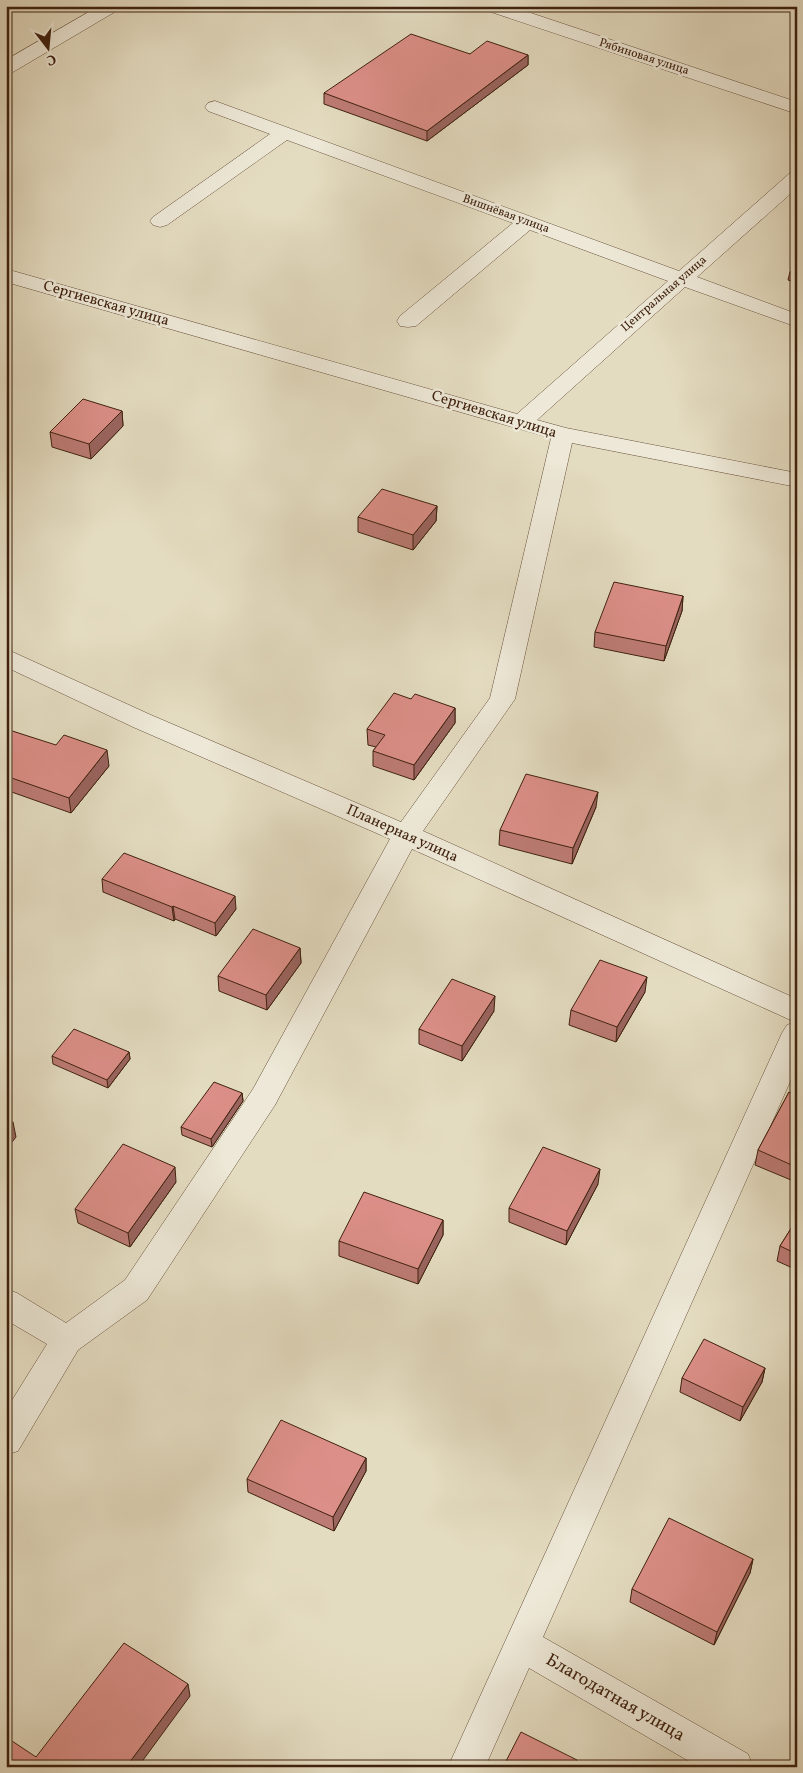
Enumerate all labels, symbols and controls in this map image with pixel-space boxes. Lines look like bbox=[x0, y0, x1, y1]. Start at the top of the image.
north arrow bbox=[22, 22, 72, 72]
street label: Рябиновая улица bbox=[597, 35, 691, 79]
text: С bbox=[44, 49, 58, 69]
street label: Вишнёвая улица bbox=[460, 191, 552, 237]
street label: Центральная улица bbox=[618, 252, 710, 336]
street label: Сергиевская улица bbox=[41, 276, 171, 332]
street label: Сергиевская улица bbox=[429, 386, 559, 444]
street label: Планерная улица bbox=[343, 800, 461, 868]
street label: Благодатная улица bbox=[541, 1648, 689, 1748]

